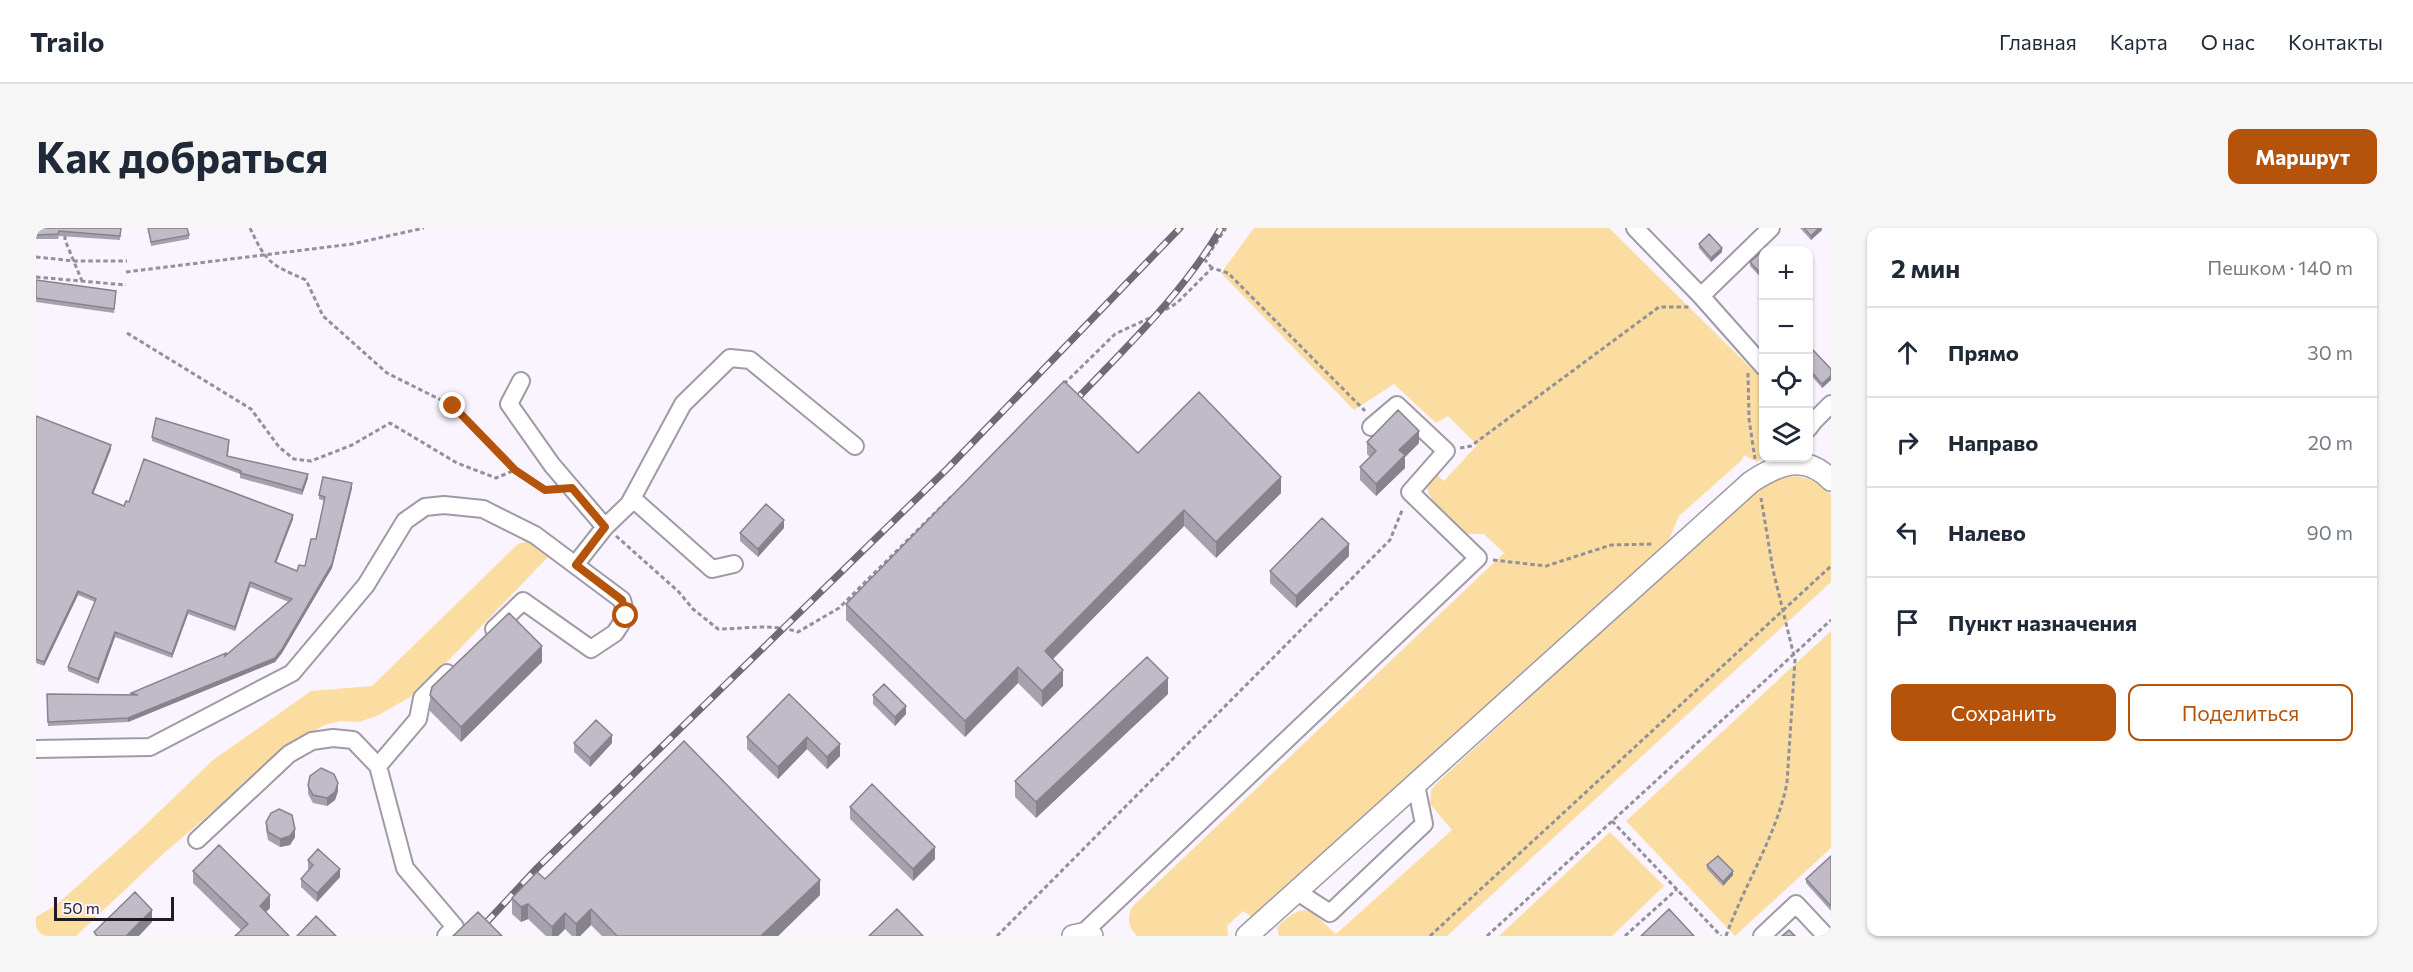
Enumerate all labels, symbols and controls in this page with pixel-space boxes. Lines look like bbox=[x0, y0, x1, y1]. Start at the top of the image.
text: Trailo bbox=[30, 24, 105, 58]
text: Главная bbox=[1999, 29, 2077, 54]
text: Карта bbox=[2110, 29, 2168, 54]
text: О нас bbox=[2201, 29, 2255, 54]
text: Контакты bbox=[2288, 29, 2383, 54]
button: Маршрут bbox=[2228, 129, 2377, 184]
text: Как добраться bbox=[36, 130, 328, 182]
map controls bbox=[1759, 246, 1813, 462]
button: + bbox=[1759, 246, 1813, 300]
text: 2 мин bbox=[1891, 252, 1960, 283]
text: Пешком · 140 m bbox=[2207, 255, 2353, 279]
button: − bbox=[1759, 300, 1813, 354]
icon: ahead bbox=[1891, 336, 1924, 369]
text: Прямо bbox=[1948, 339, 2019, 366]
text: 30 m bbox=[2307, 340, 2353, 364]
button: locate bbox=[1759, 354, 1813, 408]
route end bbox=[439, 392, 465, 418]
button: layers bbox=[1759, 408, 1813, 462]
icon: right bbox=[1891, 426, 1924, 459]
text: Направо bbox=[1948, 429, 2038, 456]
text: 20 m bbox=[2308, 430, 2353, 454]
icon: left bbox=[1891, 516, 1924, 549]
text: Налево bbox=[1948, 519, 2026, 546]
text: 90 m bbox=[2307, 520, 2353, 544]
route start bbox=[612, 602, 638, 628]
icon: arrive bbox=[1891, 606, 1924, 639]
text: Пункт назначения bbox=[1948, 609, 2137, 636]
button: Сохранить bbox=[1891, 684, 2116, 741]
button: Поделиться bbox=[2128, 684, 2353, 741]
scale bar bbox=[54, 894, 174, 922]
text: 50 m bbox=[63, 898, 100, 917]

